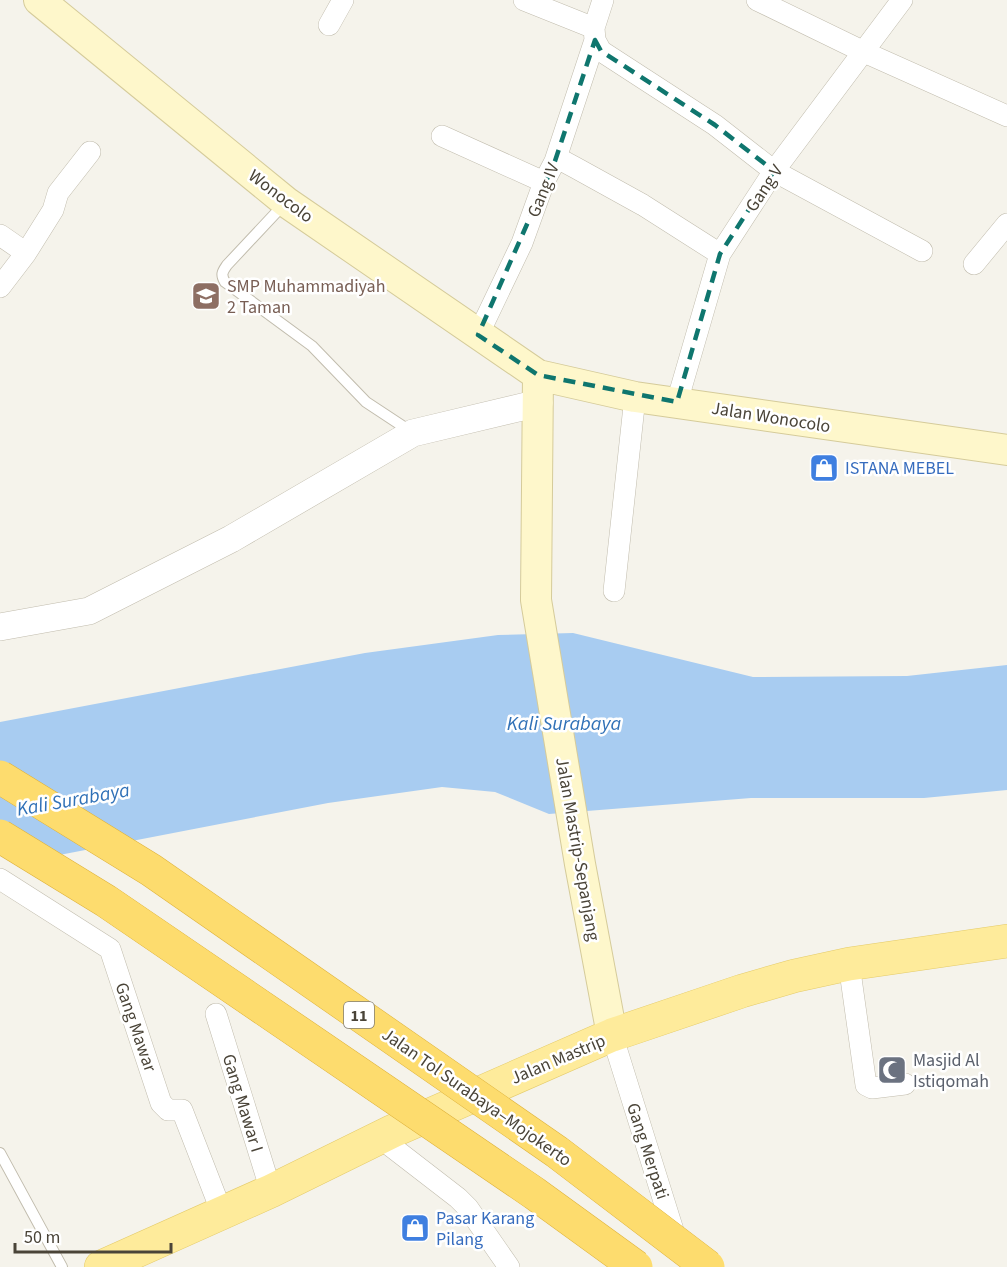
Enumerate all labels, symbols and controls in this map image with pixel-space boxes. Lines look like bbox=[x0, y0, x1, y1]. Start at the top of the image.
street label: Gang IV bbox=[521, 159, 566, 221]
street label: Gang V bbox=[740, 159, 790, 217]
street label: Wonocolo bbox=[243, 164, 318, 229]
place label: SMP Muhammadiyah 2 Taman bbox=[227, 274, 385, 320]
school or university icon: SMP Muhammadiyah 2 Taman bbox=[190, 280, 222, 312]
street label: Jalan Wonocolo bbox=[710, 396, 832, 439]
shop icon: ISTANA MEBEL bbox=[808, 452, 840, 484]
place label: ISTANA MEBEL bbox=[845, 456, 954, 481]
water label: Kali Surabaya bbox=[507, 710, 621, 738]
street label: Jalan Mastrip-Sepanjang bbox=[549, 755, 606, 943]
water label: Kali Surabaya bbox=[14, 776, 132, 824]
street label: Gang Mawar bbox=[109, 979, 163, 1076]
road number: 11 bbox=[344, 1002, 374, 1028]
street label: Jalan Tol Surabaya–Mojokerto bbox=[377, 1022, 577, 1173]
street label: Jalan Mastrip bbox=[507, 1028, 610, 1091]
place label: Masjid Al Istiqomah bbox=[913, 1048, 989, 1094]
street label: Gang Mawar I bbox=[216, 1051, 269, 1155]
mosque icon: Masjid Al Istiqomah bbox=[876, 1054, 908, 1086]
street label: Gang Merpati bbox=[620, 1100, 675, 1203]
place label: Pasar Karang Pilang bbox=[436, 1206, 534, 1252]
shop icon: Pasar Karang Pilang bbox=[399, 1212, 431, 1244]
scale bar bbox=[15, 1216, 171, 1254]
text: 50 m bbox=[24, 1225, 60, 1250]

